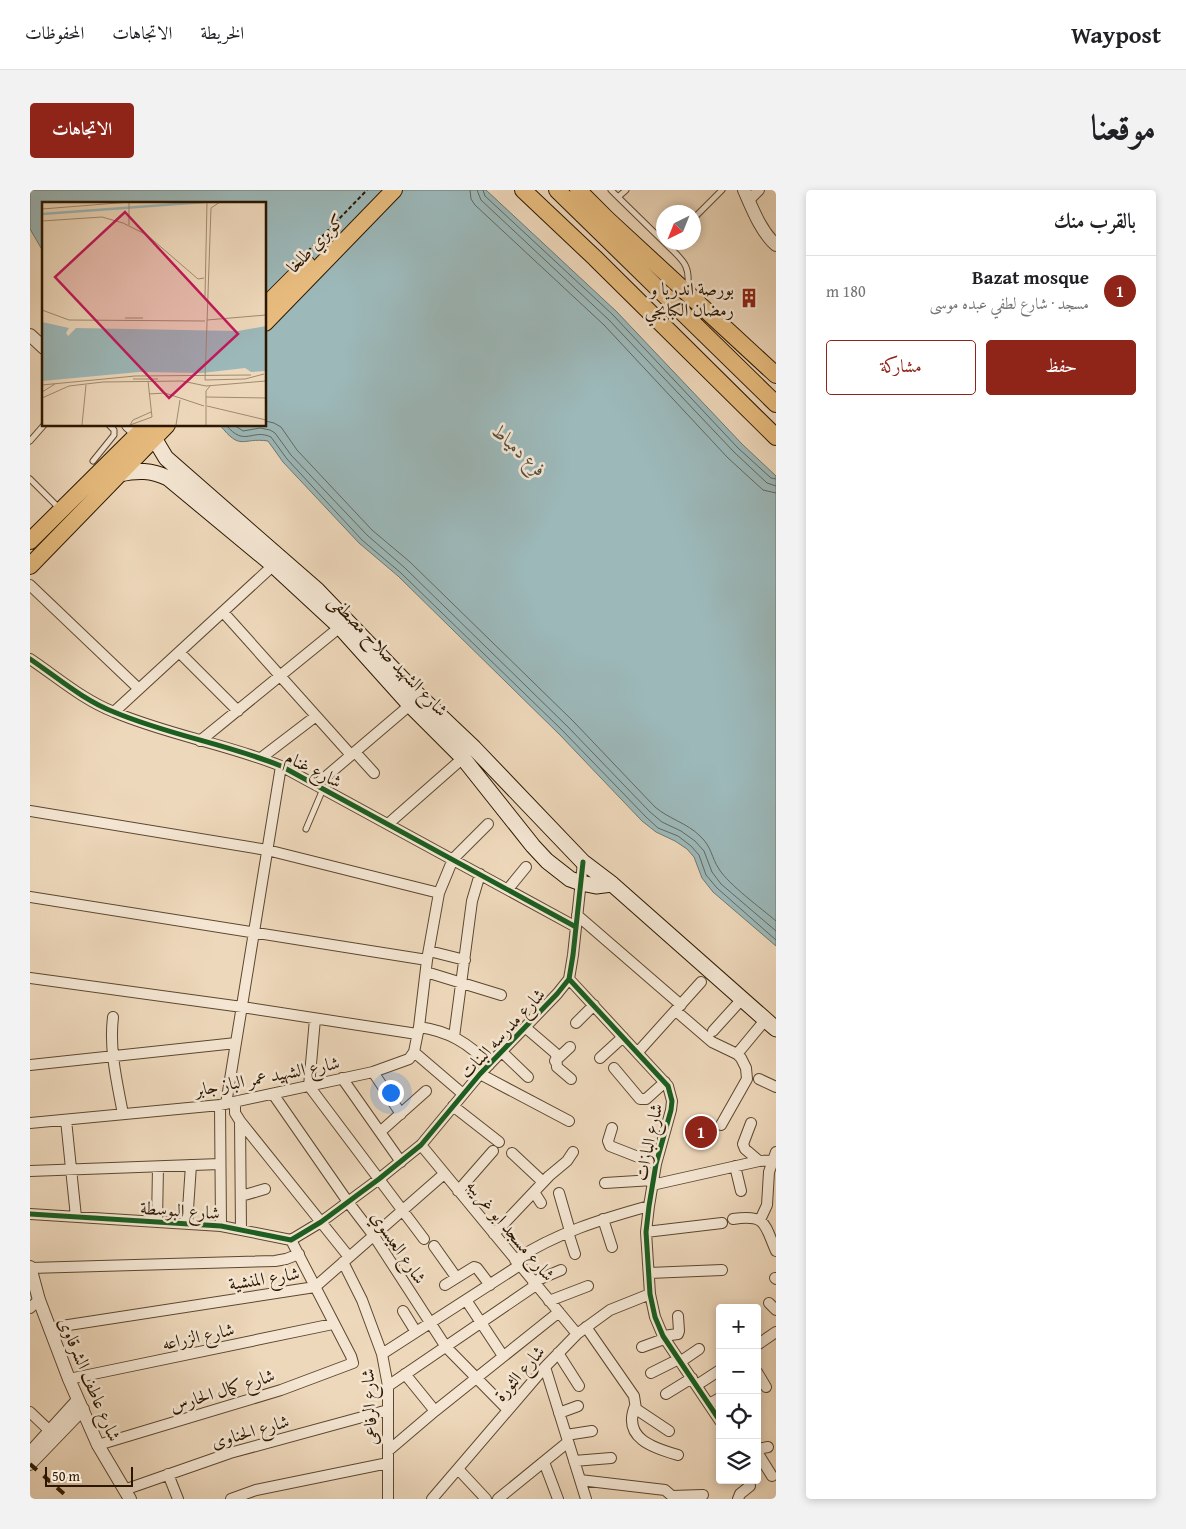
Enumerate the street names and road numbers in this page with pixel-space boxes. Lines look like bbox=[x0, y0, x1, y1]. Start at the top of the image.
street label: كوبري طلخا bbox=[280, 207, 352, 280]
street label: شارع الشهيد صلاح مصطفى bbox=[321, 588, 455, 724]
street label: شارع غنام bbox=[280, 743, 347, 797]
street label: شارع مدرسه البنات bbox=[453, 982, 553, 1086]
street label: شارع الشهيد عمر الباز جابر bbox=[190, 1049, 342, 1106]
street label: شارع البازات bbox=[627, 1101, 671, 1184]
street label: شارع مسجد ابو غريبه bbox=[459, 1173, 562, 1288]
street label: شارع البوسطة bbox=[139, 1194, 221, 1228]
street label: شارع العيسوي bbox=[363, 1205, 434, 1290]
street label: شارع المنشية bbox=[227, 1259, 302, 1299]
street label: شارع عاطف الشرقاوى bbox=[50, 1313, 128, 1446]
street label: شارع الزراعه bbox=[159, 1315, 237, 1359]
street label: شارع الثورة bbox=[487, 1339, 553, 1408]
street label: شارع كمال الحارس bbox=[166, 1361, 279, 1421]
street label: شارع الرفاعى bbox=[354, 1368, 386, 1446]
street label: شارع الحناوى bbox=[208, 1407, 293, 1457]

